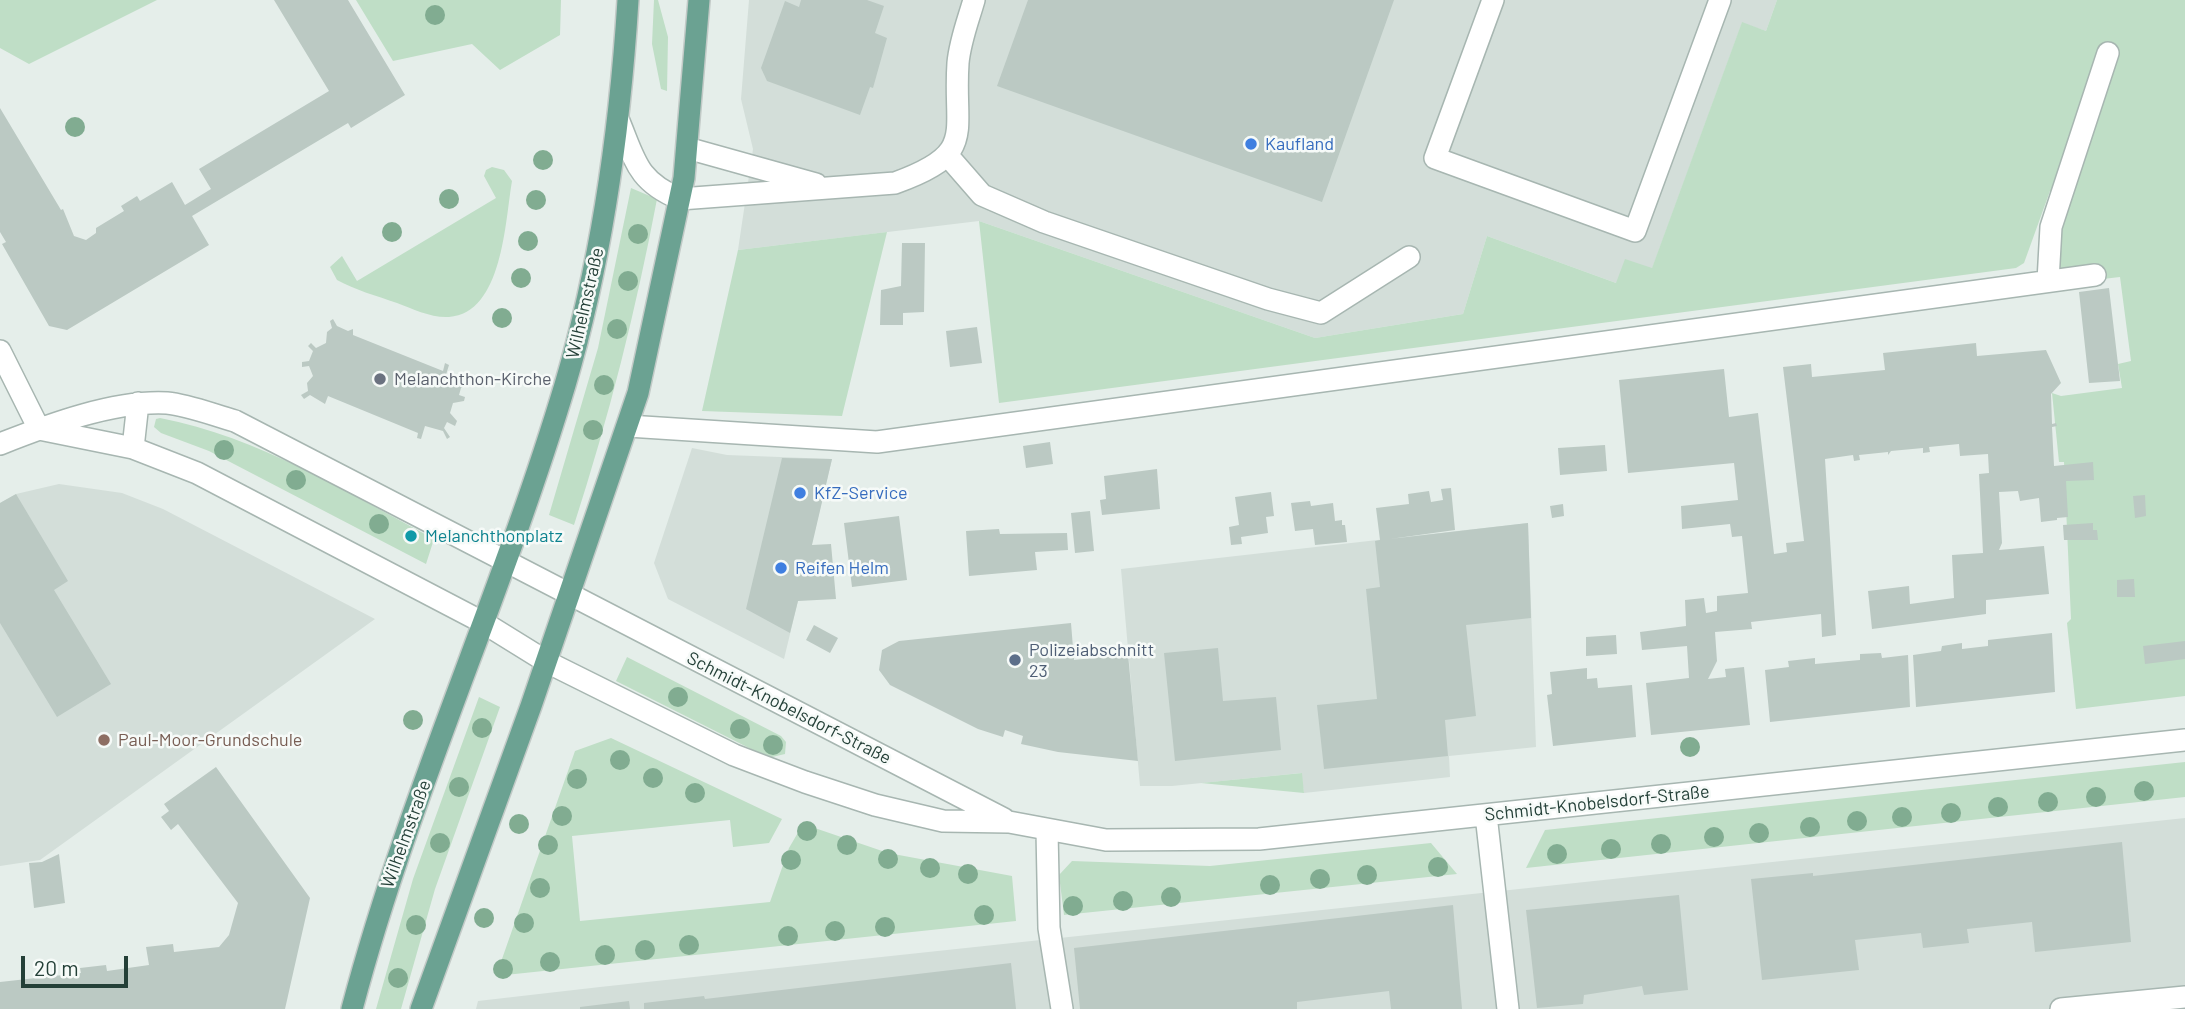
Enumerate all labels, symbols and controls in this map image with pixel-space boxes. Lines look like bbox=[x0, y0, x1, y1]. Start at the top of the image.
place label: Kaufland bbox=[1265, 133, 1334, 155]
marker: Kaufland bbox=[1243, 136, 1259, 152]
street label: Wilhelmstraße bbox=[562, 245, 608, 361]
place label: Melanchthon-Kirche bbox=[394, 368, 552, 390]
marker: Melanchthon-Kirche bbox=[372, 371, 388, 387]
place label: KfZ-Service bbox=[814, 482, 908, 504]
marker: KfZ-Service bbox=[792, 485, 808, 501]
place label: Melanchthonplatz bbox=[425, 525, 563, 547]
marker: Melanchthonplatz bbox=[403, 528, 419, 544]
place label: Reifen Helm bbox=[795, 557, 889, 579]
marker: Reifen Helm bbox=[773, 560, 789, 576]
place label: Polizeiabschnitt 23 bbox=[1029, 639, 1154, 682]
street label: Schmidt-Knobelsdorf-Straße bbox=[683, 647, 895, 769]
marker: Polizeiabschnitt 23 bbox=[1007, 652, 1023, 668]
place label: Paul-Moor-Grundschule bbox=[118, 729, 302, 751]
marker: Paul-Moor-Grundschule bbox=[96, 732, 112, 748]
street label: Wilhelmstraße bbox=[376, 777, 436, 891]
street label: Schmidt-Knobelsdorf-Straße bbox=[1483, 780, 1711, 826]
scale bar bbox=[24, 942, 131, 986]
text: 20 m bbox=[34, 955, 79, 980]

